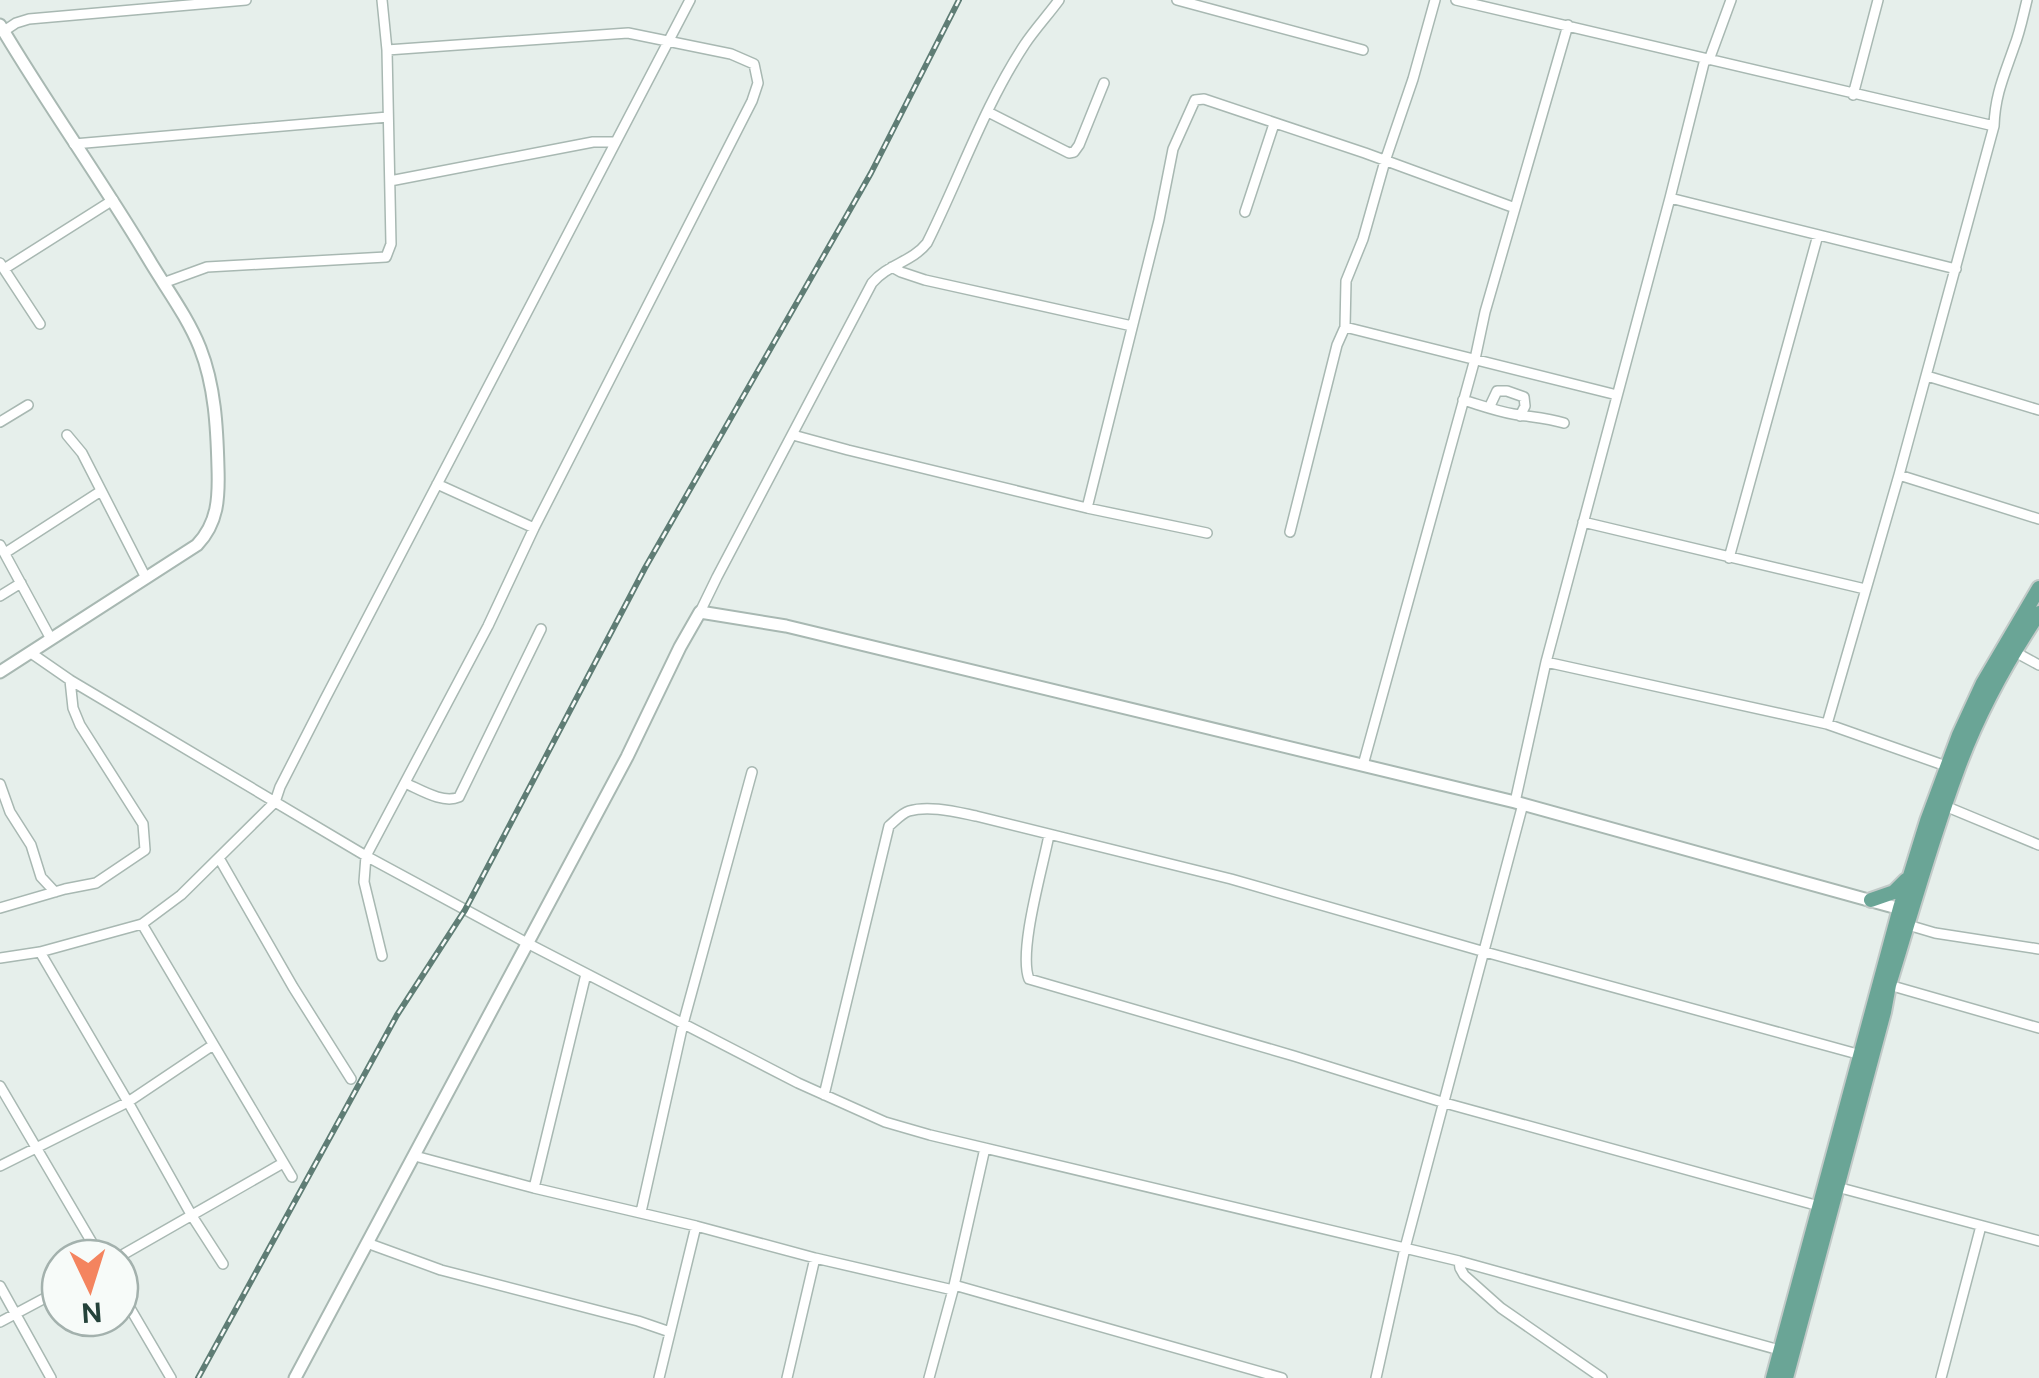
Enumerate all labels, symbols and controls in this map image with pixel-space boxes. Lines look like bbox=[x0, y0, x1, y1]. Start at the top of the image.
north arrow bbox=[40, 1238, 140, 1338]
text: N bbox=[80, 1293, 103, 1332]

